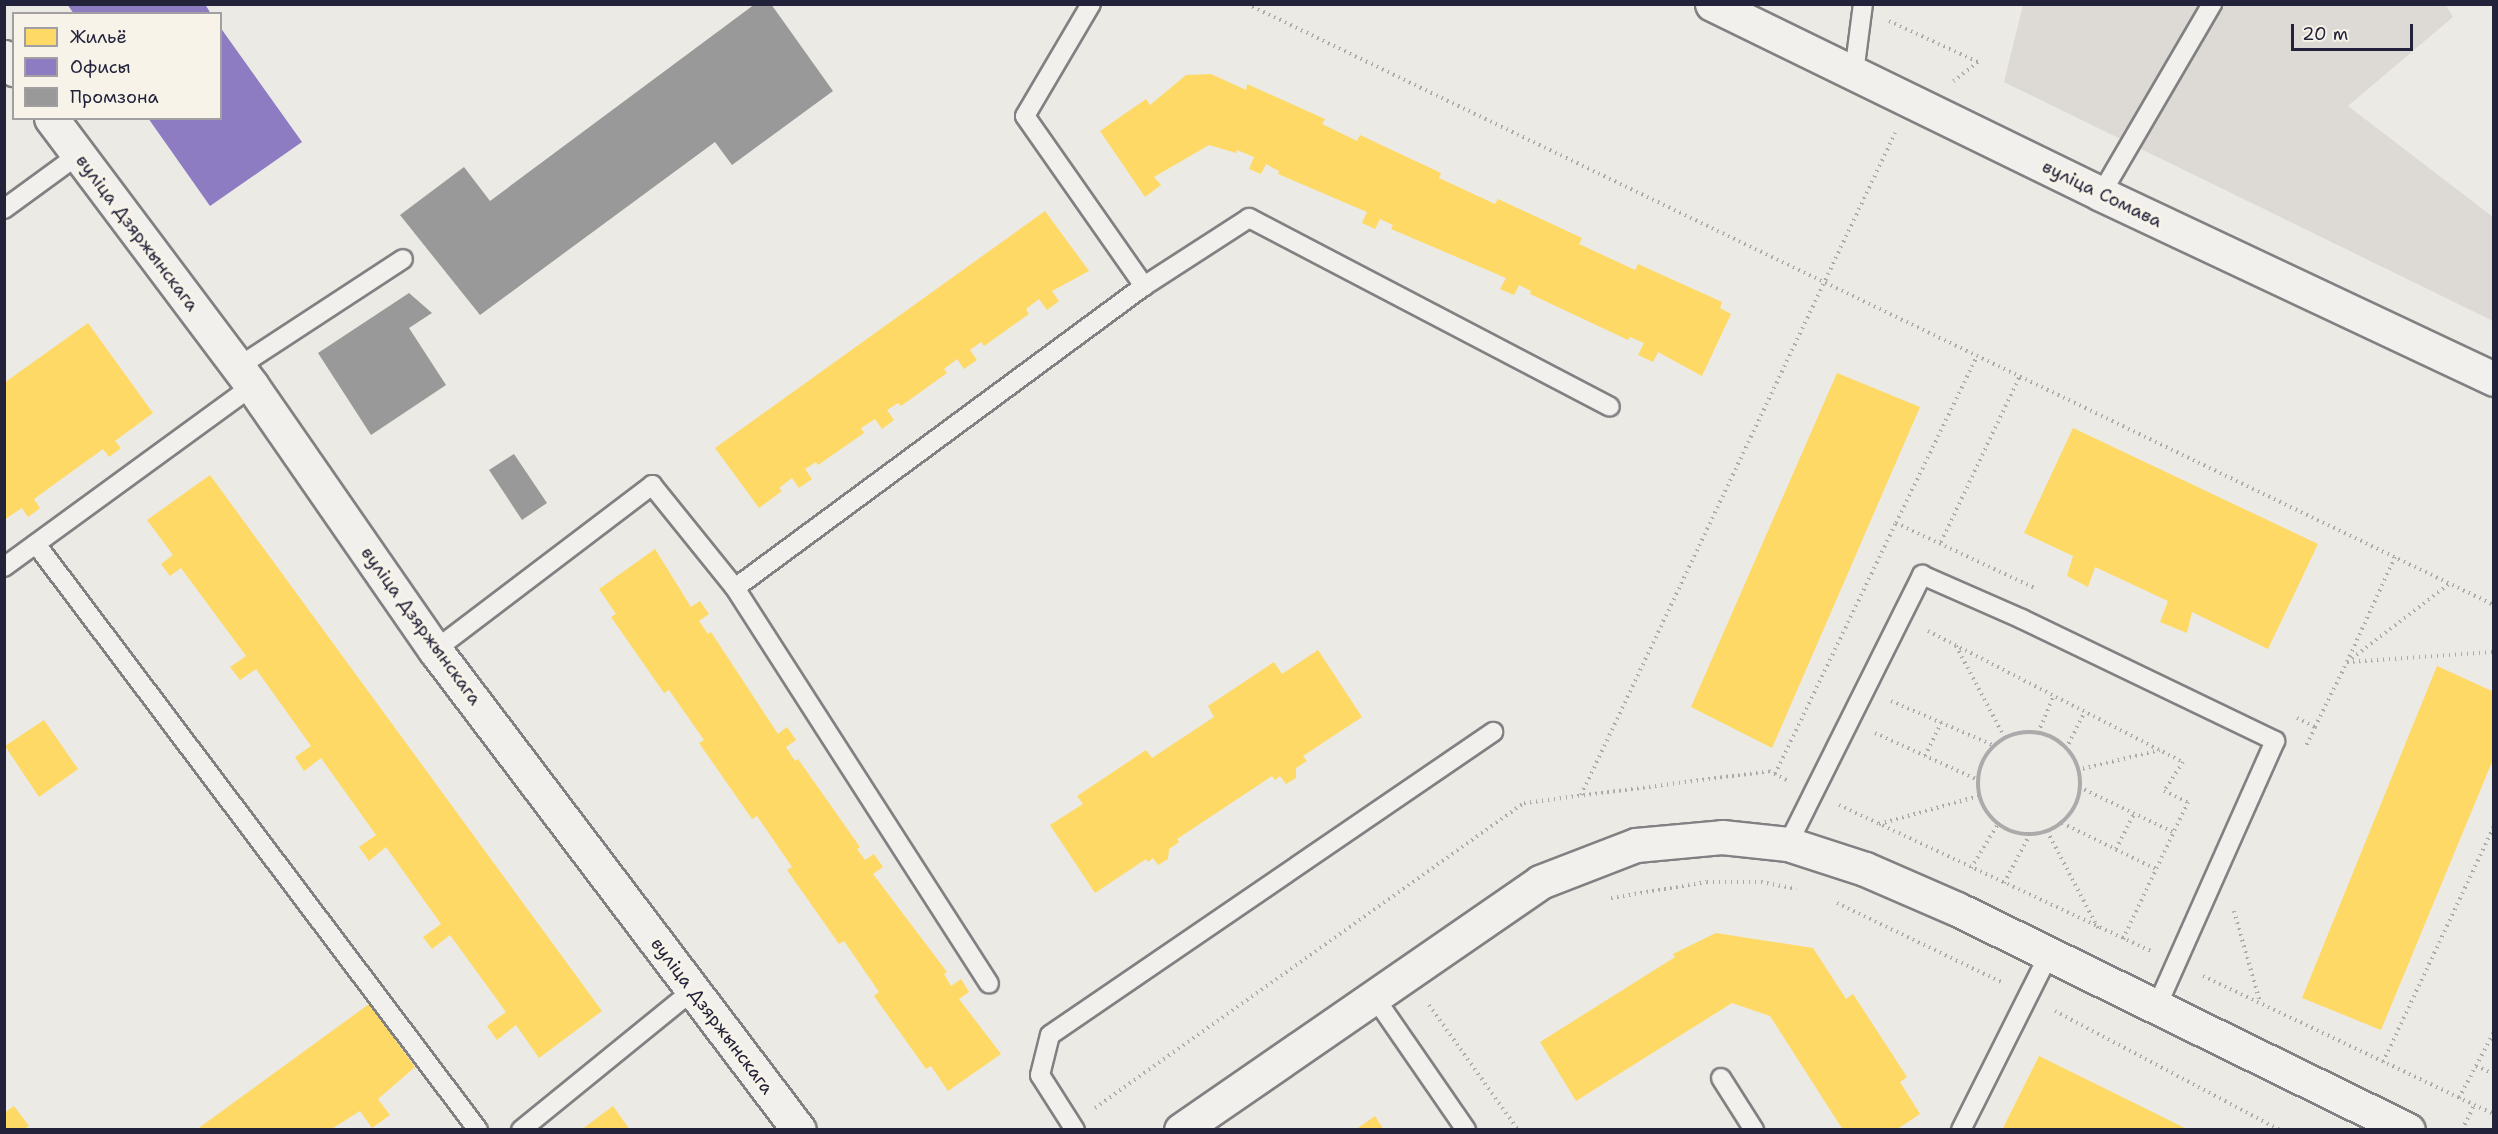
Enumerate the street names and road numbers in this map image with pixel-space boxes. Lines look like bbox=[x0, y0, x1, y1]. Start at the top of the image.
street label: вуліца Дзяржынскага bbox=[71, 150, 203, 316]
street label: вуліца Сомава bbox=[2039, 156, 2165, 232]
street label: вуліца Дзяржынскага bbox=[356, 543, 486, 709]
street label: вуліца Дзяржынскага bbox=[646, 933, 778, 1099]

